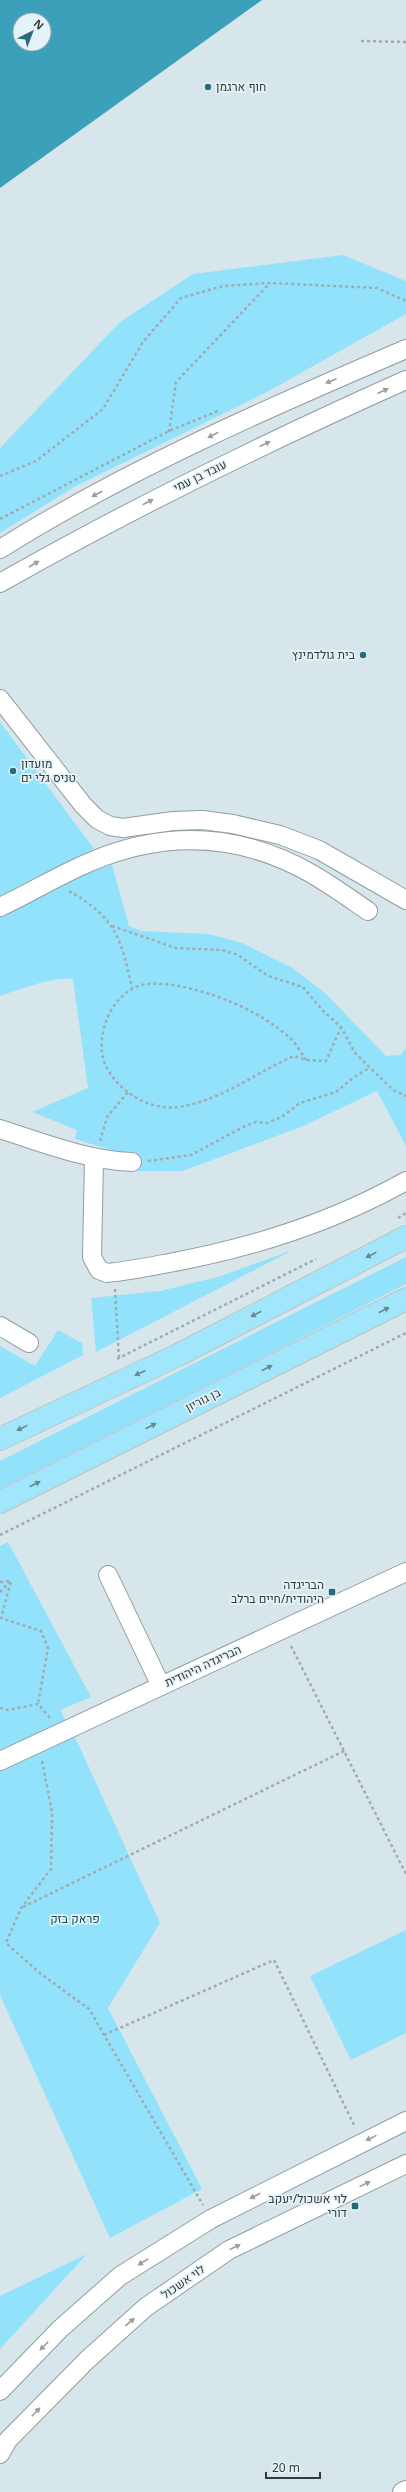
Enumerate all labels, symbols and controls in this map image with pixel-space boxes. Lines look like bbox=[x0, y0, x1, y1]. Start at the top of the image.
north arrow bbox=[12, 12, 52, 52]
text: N bbox=[31, 16, 47, 33]
place label: חוף ארגמן bbox=[216, 78, 266, 95]
marker: חוף ארגמן bbox=[203, 82, 213, 92]
one-way arrow bbox=[326, 378, 337, 384]
one-way arrow bbox=[377, 387, 389, 394]
one-way arrow bbox=[208, 432, 219, 438]
one-way arrow bbox=[259, 441, 270, 447]
street label: עובד בן עמי bbox=[170, 455, 229, 496]
one-way arrow bbox=[91, 491, 102, 497]
one-way arrow bbox=[142, 499, 154, 505]
one-way arrow bbox=[28, 560, 40, 567]
place label: בית גולדמינץ bbox=[292, 646, 356, 663]
marker: בית גולדמינץ bbox=[358, 650, 368, 660]
place label: מועדון טניס גלי ים bbox=[21, 755, 76, 786]
marker: מועדון טניס גלי ים bbox=[8, 766, 18, 776]
one-way arrow bbox=[366, 1251, 377, 1258]
one-way arrow bbox=[378, 1307, 389, 1313]
one-way arrow bbox=[250, 1311, 262, 1318]
one-way arrow bbox=[262, 1365, 273, 1371]
one-way arrow bbox=[134, 1370, 145, 1376]
street label: בן גוריון bbox=[182, 1383, 224, 1416]
one-way arrow bbox=[145, 1423, 157, 1429]
one-way arrow bbox=[16, 1425, 28, 1431]
one-way arrow bbox=[29, 1481, 41, 1488]
place label: הבריגדה היהודית/חיים ברלב bbox=[231, 1576, 324, 1607]
marker: הבריגדה היהודית/חיים ברלב bbox=[327, 1587, 337, 1597]
street label: הבריגדה היהודית bbox=[162, 1640, 244, 1691]
park label: פראק בזק bbox=[50, 1910, 100, 1927]
one-way arrow bbox=[365, 2135, 377, 2141]
one-way arrow bbox=[359, 2181, 371, 2187]
place label: לוי אשכול/יעקב דורי bbox=[268, 2190, 347, 2221]
one-way arrow bbox=[249, 2193, 260, 2199]
marker: לוי אשכול/יעקב דורי bbox=[350, 2201, 360, 2211]
one-way arrow bbox=[230, 2244, 241, 2250]
one-way arrow bbox=[138, 2258, 148, 2266]
street label: לוי אשכול bbox=[157, 2260, 208, 2303]
one-way arrow bbox=[125, 2318, 134, 2327]
one-way arrow bbox=[39, 2341, 49, 2351]
one-way arrow bbox=[31, 2407, 41, 2417]
scale bar bbox=[266, 2454, 320, 2480]
text: 20 m bbox=[272, 2459, 300, 2476]

